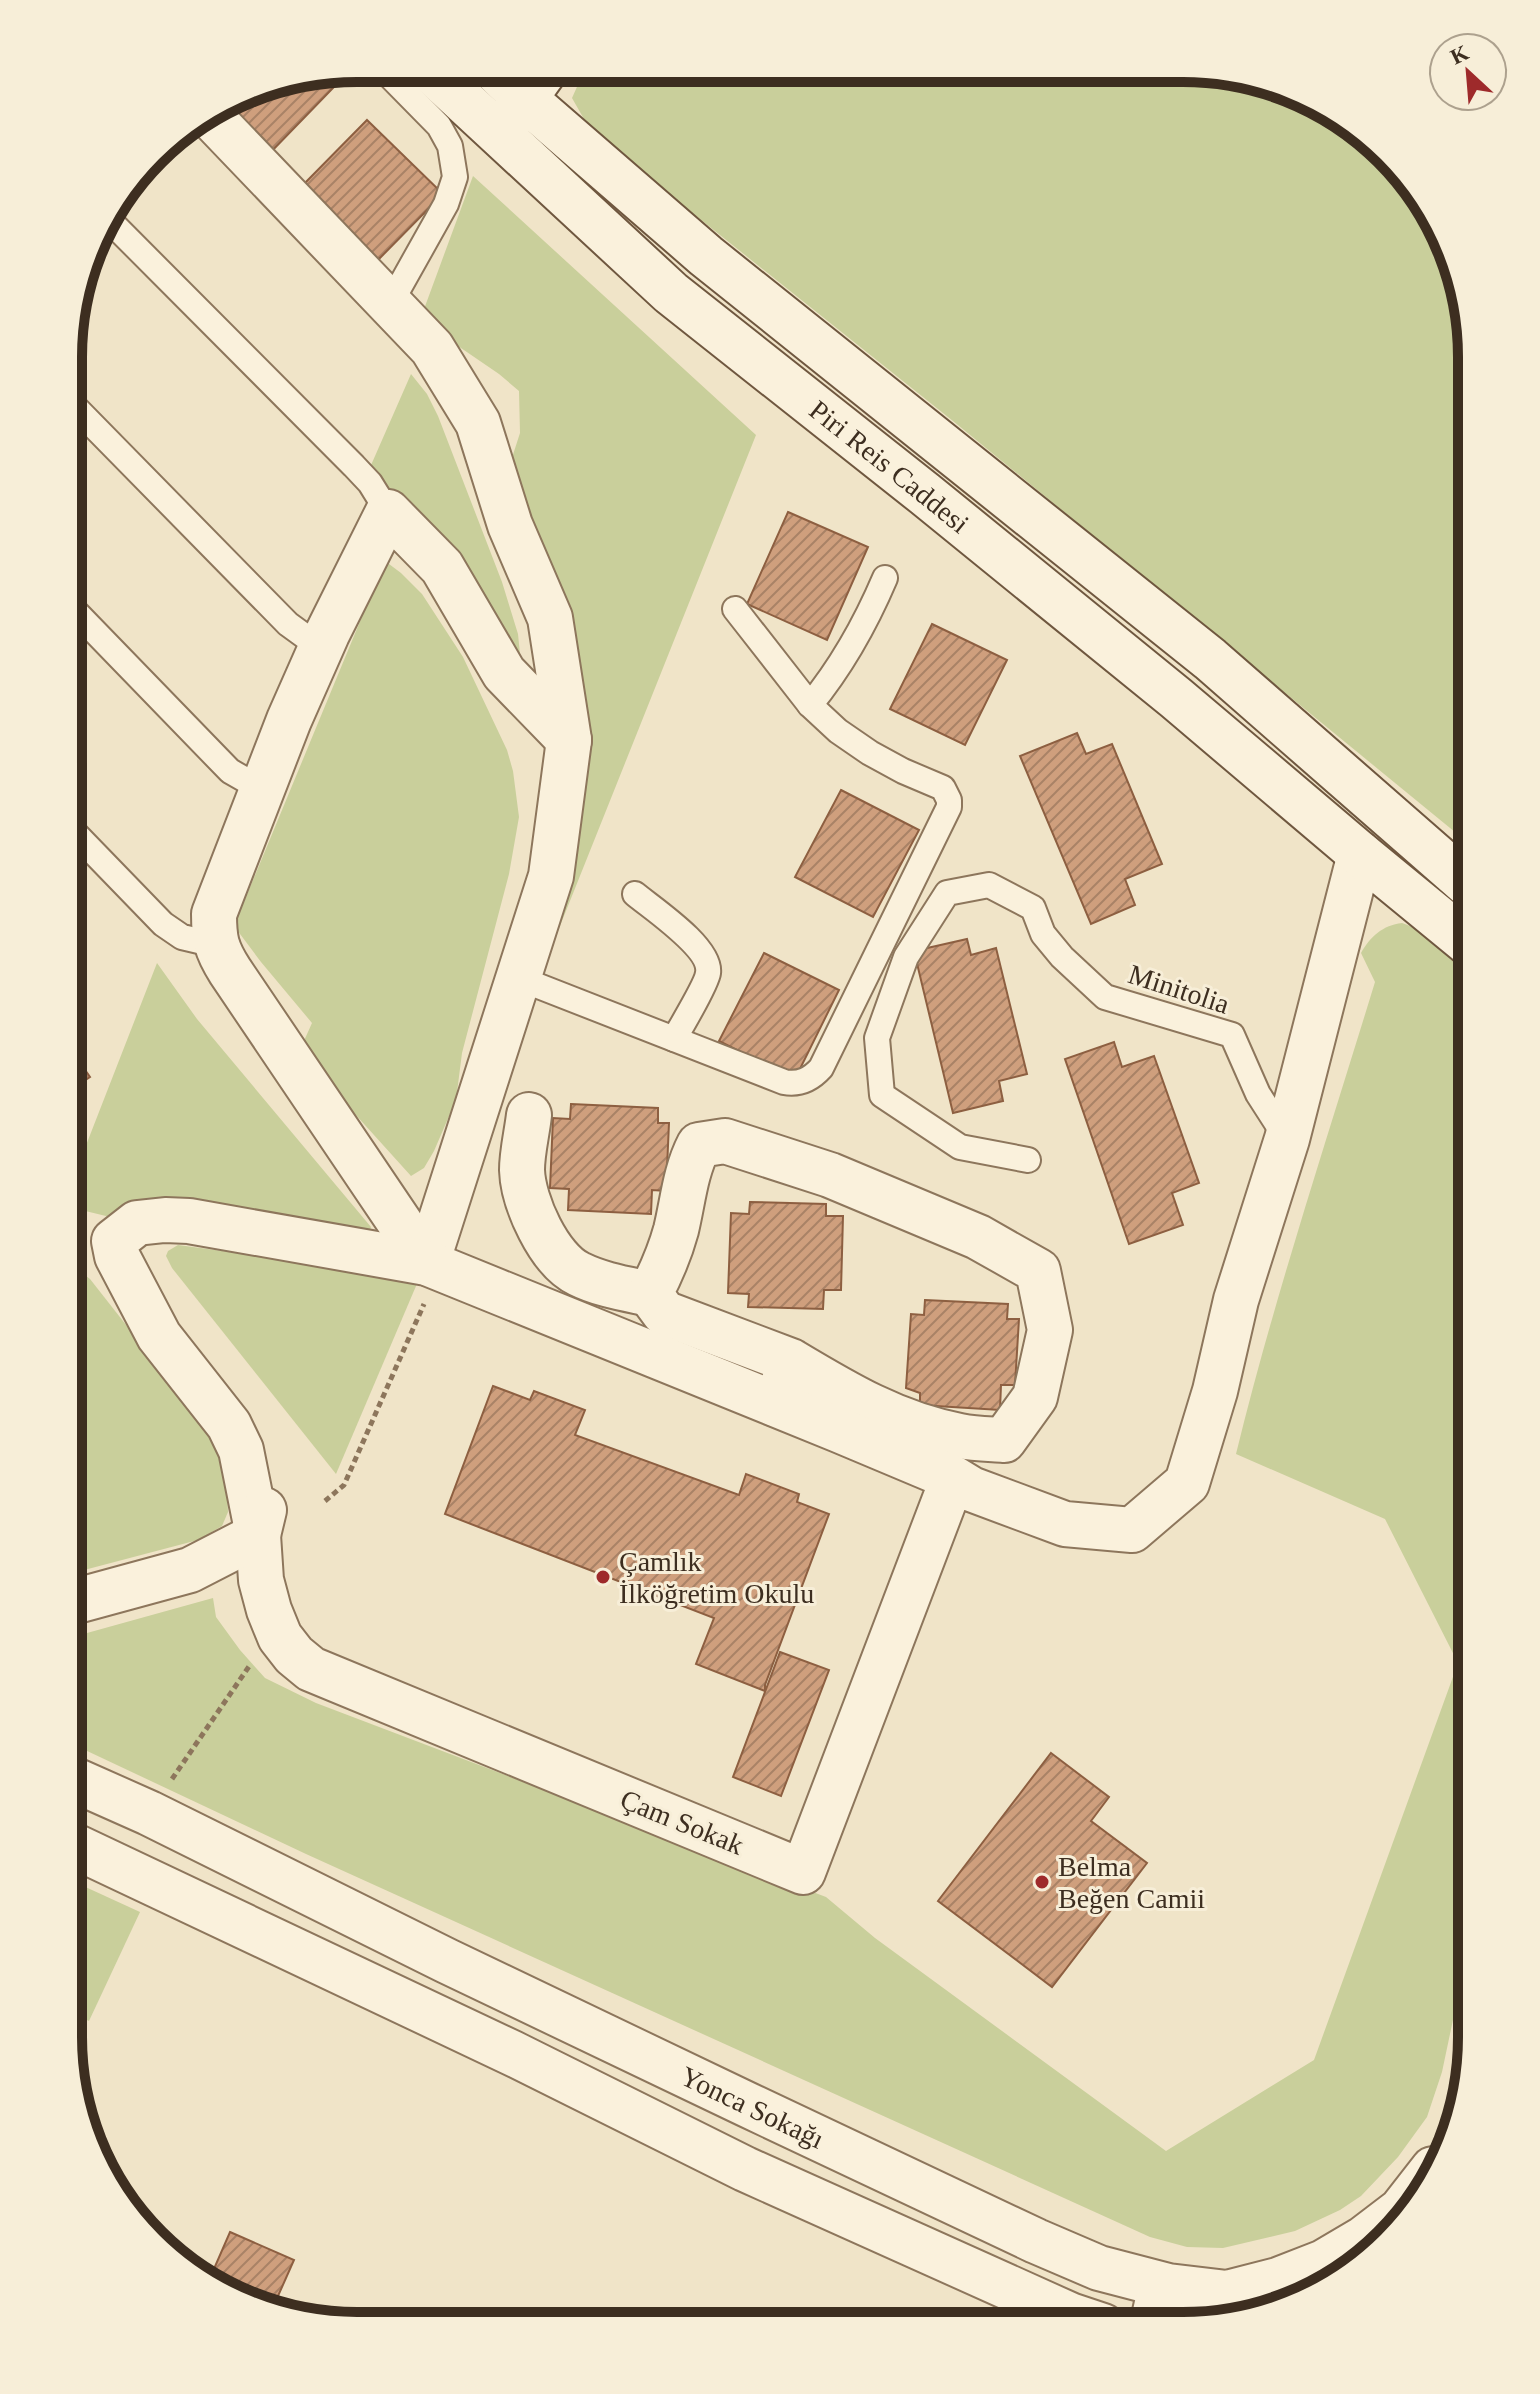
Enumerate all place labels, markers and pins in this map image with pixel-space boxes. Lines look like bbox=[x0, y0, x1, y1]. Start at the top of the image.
place label: Çamlık İlköğretim Okulu bbox=[619, 1546, 814, 1609]
marker: Çamlık İlköğretim Okulu bbox=[594, 1568, 612, 1586]
place label: Belma Beğen Camii bbox=[1058, 1851, 1205, 1914]
marker: Belma Beğen Camii bbox=[1033, 1873, 1051, 1891]

